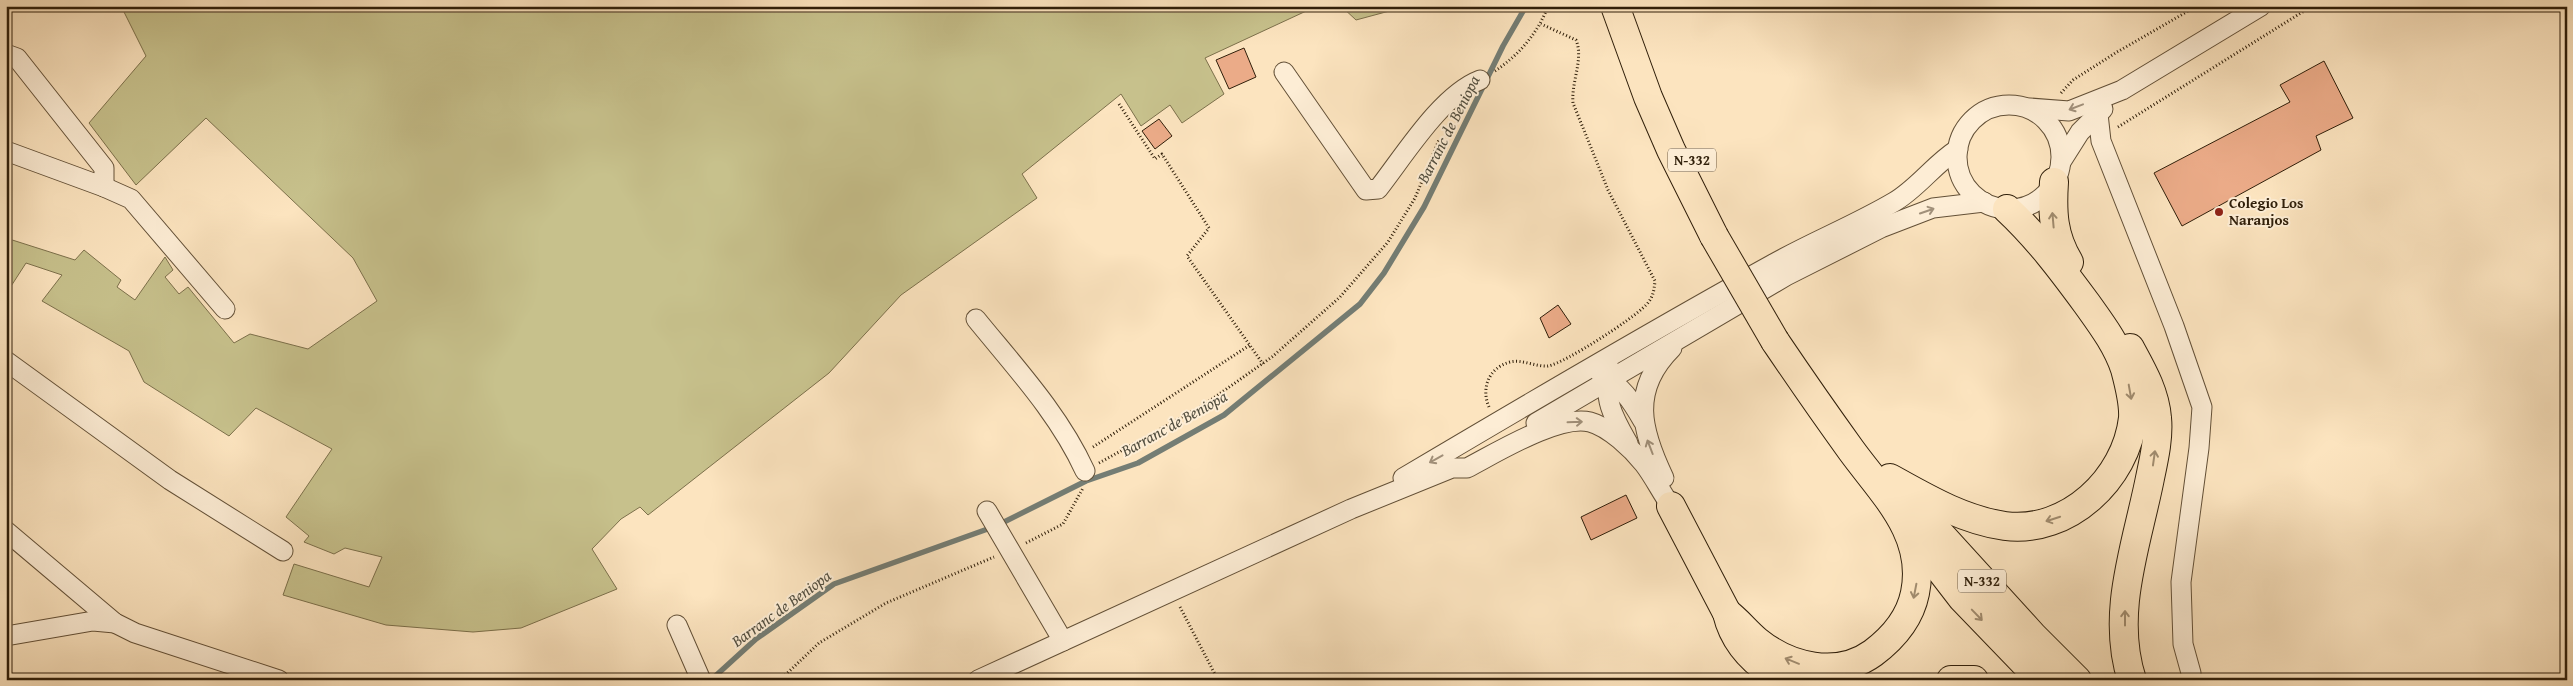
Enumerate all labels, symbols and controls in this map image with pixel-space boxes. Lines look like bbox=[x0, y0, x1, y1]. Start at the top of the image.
water label: Barranc de Beniopa bbox=[1410, 70, 1486, 188]
one-way arrow bbox=[2069, 103, 2084, 113]
road number: N-332 bbox=[1668, 148, 1716, 172]
place label: Colegio Los Naranjos bbox=[2229, 192, 2304, 230]
one-way arrow bbox=[1918, 206, 1934, 215]
marker: Colegio Los Naranjos bbox=[2213, 206, 2225, 218]
one-way arrow bbox=[2049, 212, 2058, 228]
one-way arrow bbox=[2125, 383, 2135, 399]
water label: Barranc de Beniopa bbox=[1116, 384, 1232, 463]
one-way arrow bbox=[1566, 417, 1582, 427]
one-way arrow bbox=[1645, 440, 1654, 455]
one-way arrow bbox=[2149, 451, 2159, 467]
one-way arrow bbox=[1429, 455, 1444, 464]
one-way arrow bbox=[2046, 515, 2062, 525]
water label: Barranc de Beniopa bbox=[725, 563, 836, 653]
road number: N-332 bbox=[1958, 570, 2006, 592]
one-way arrow bbox=[1910, 582, 1919, 598]
one-way arrow bbox=[1971, 608, 1983, 621]
one-way arrow bbox=[2120, 610, 2130, 626]
one-way arrow bbox=[1785, 656, 1800, 665]

